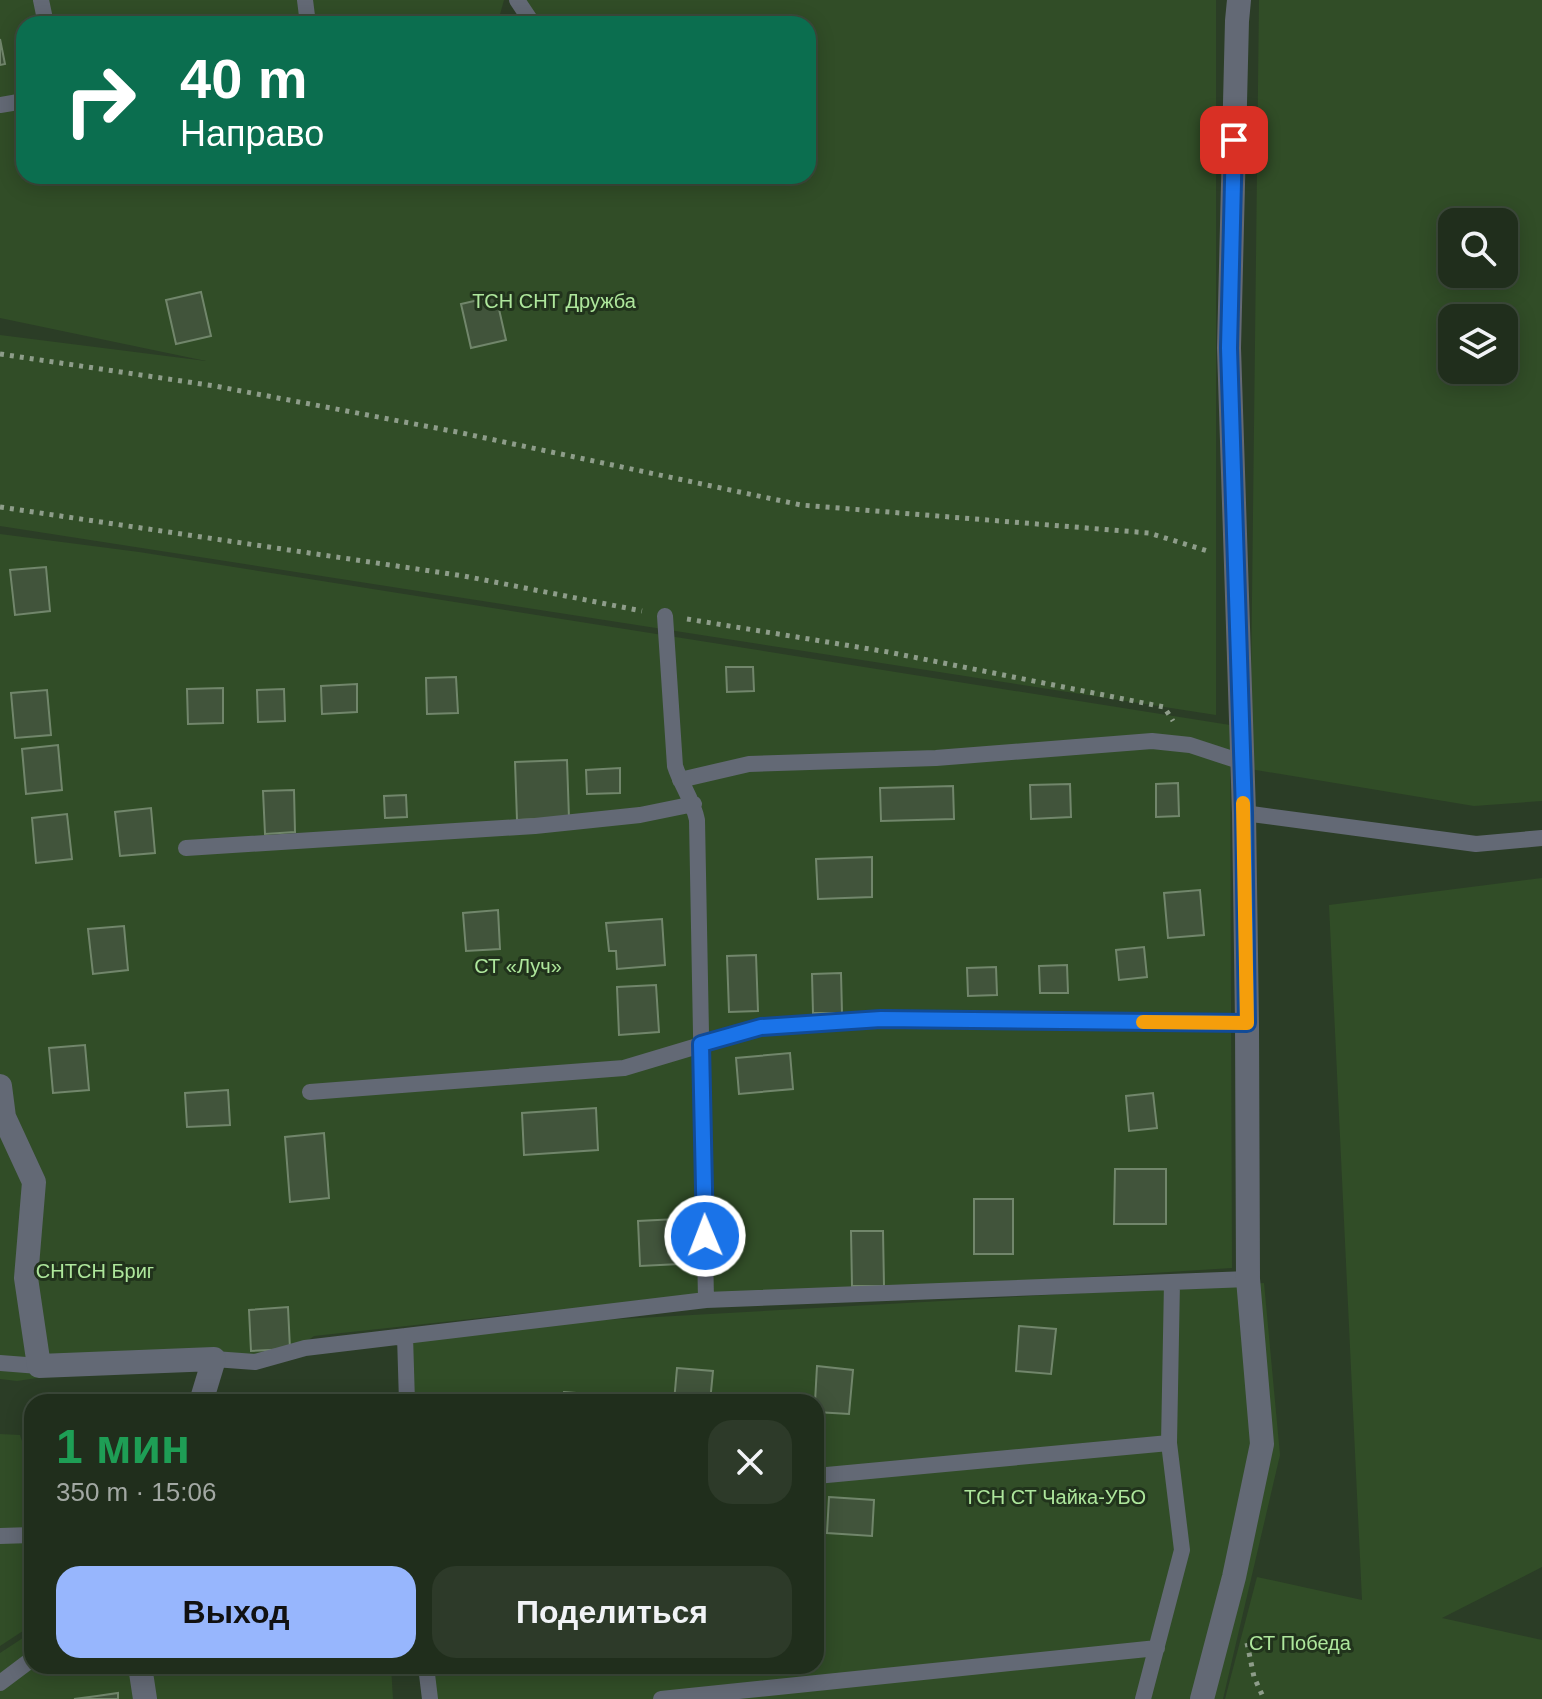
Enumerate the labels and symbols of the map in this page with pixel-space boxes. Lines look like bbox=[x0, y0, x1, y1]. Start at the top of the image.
pin bbox=[1200, 106, 1268, 174]
park label: ТСН СНТ Дружба bbox=[472, 290, 637, 312]
park label: СТ «Луч» bbox=[474, 955, 562, 977]
position arrow bbox=[663, 1194, 747, 1278]
park label: СНТСН Бриг bbox=[36, 1260, 154, 1282]
park label: ТСН СТ Чайка-УБО bbox=[964, 1486, 1146, 1508]
park label: СТ Победа bbox=[1249, 1632, 1352, 1654]

